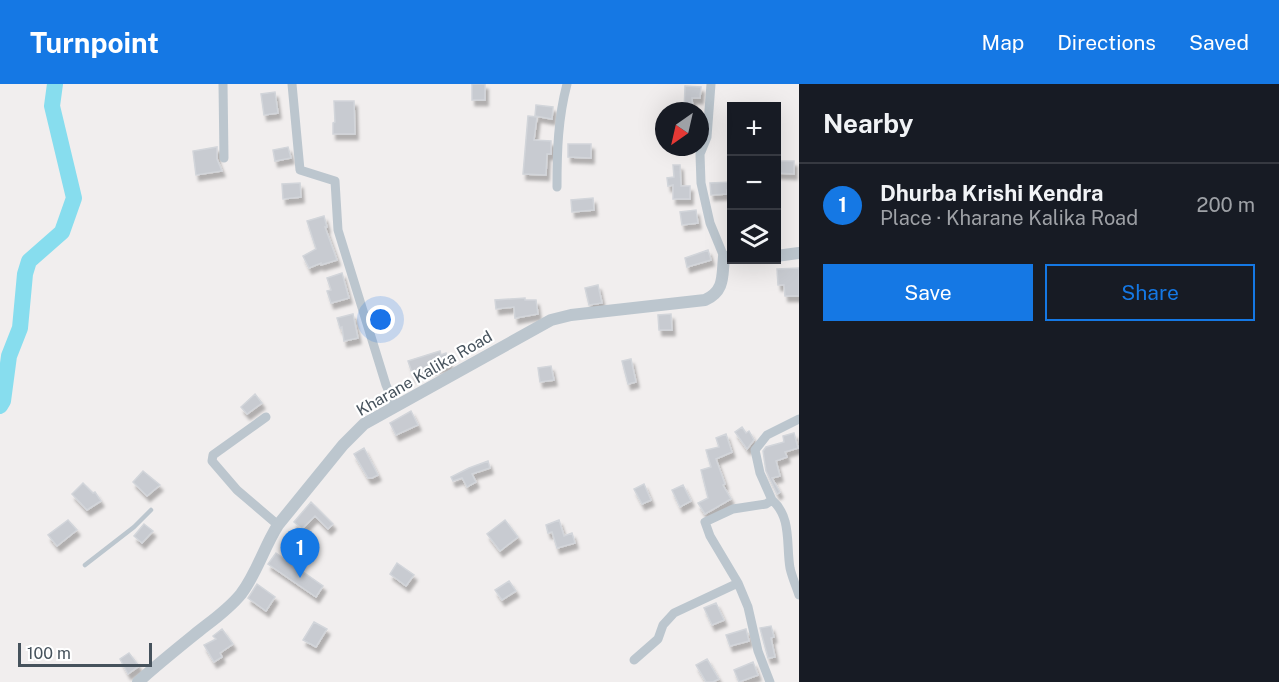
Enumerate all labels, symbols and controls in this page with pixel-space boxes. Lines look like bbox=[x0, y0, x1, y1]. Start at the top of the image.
text: Turnpoint bbox=[30, 26, 159, 59]
text: Map bbox=[982, 30, 1024, 55]
text: Directions bbox=[1057, 30, 1156, 55]
text: Saved bbox=[1189, 30, 1249, 55]
north arrow bbox=[655, 102, 709, 156]
map controls bbox=[727, 102, 781, 264]
button: + bbox=[727, 102, 781, 156]
text: Nearby bbox=[823, 108, 913, 139]
button: − bbox=[727, 156, 781, 210]
text: Dhurba Krishi Kendra bbox=[880, 180, 1104, 206]
text: 1 bbox=[838, 193, 847, 217]
text: 200 m bbox=[1197, 193, 1255, 217]
text: Place · Kharane Kalika Road bbox=[880, 206, 1138, 230]
button: layers bbox=[727, 210, 781, 264]
button: Save bbox=[823, 264, 1033, 321]
button: Share bbox=[1045, 264, 1255, 321]
your location bbox=[366, 305, 395, 334]
street label: Kharane Kalika Road bbox=[353, 327, 496, 420]
pin: 1 bbox=[280, 528, 320, 578]
scale bar bbox=[18, 640, 152, 668]
text: 100 m bbox=[27, 644, 71, 663]

